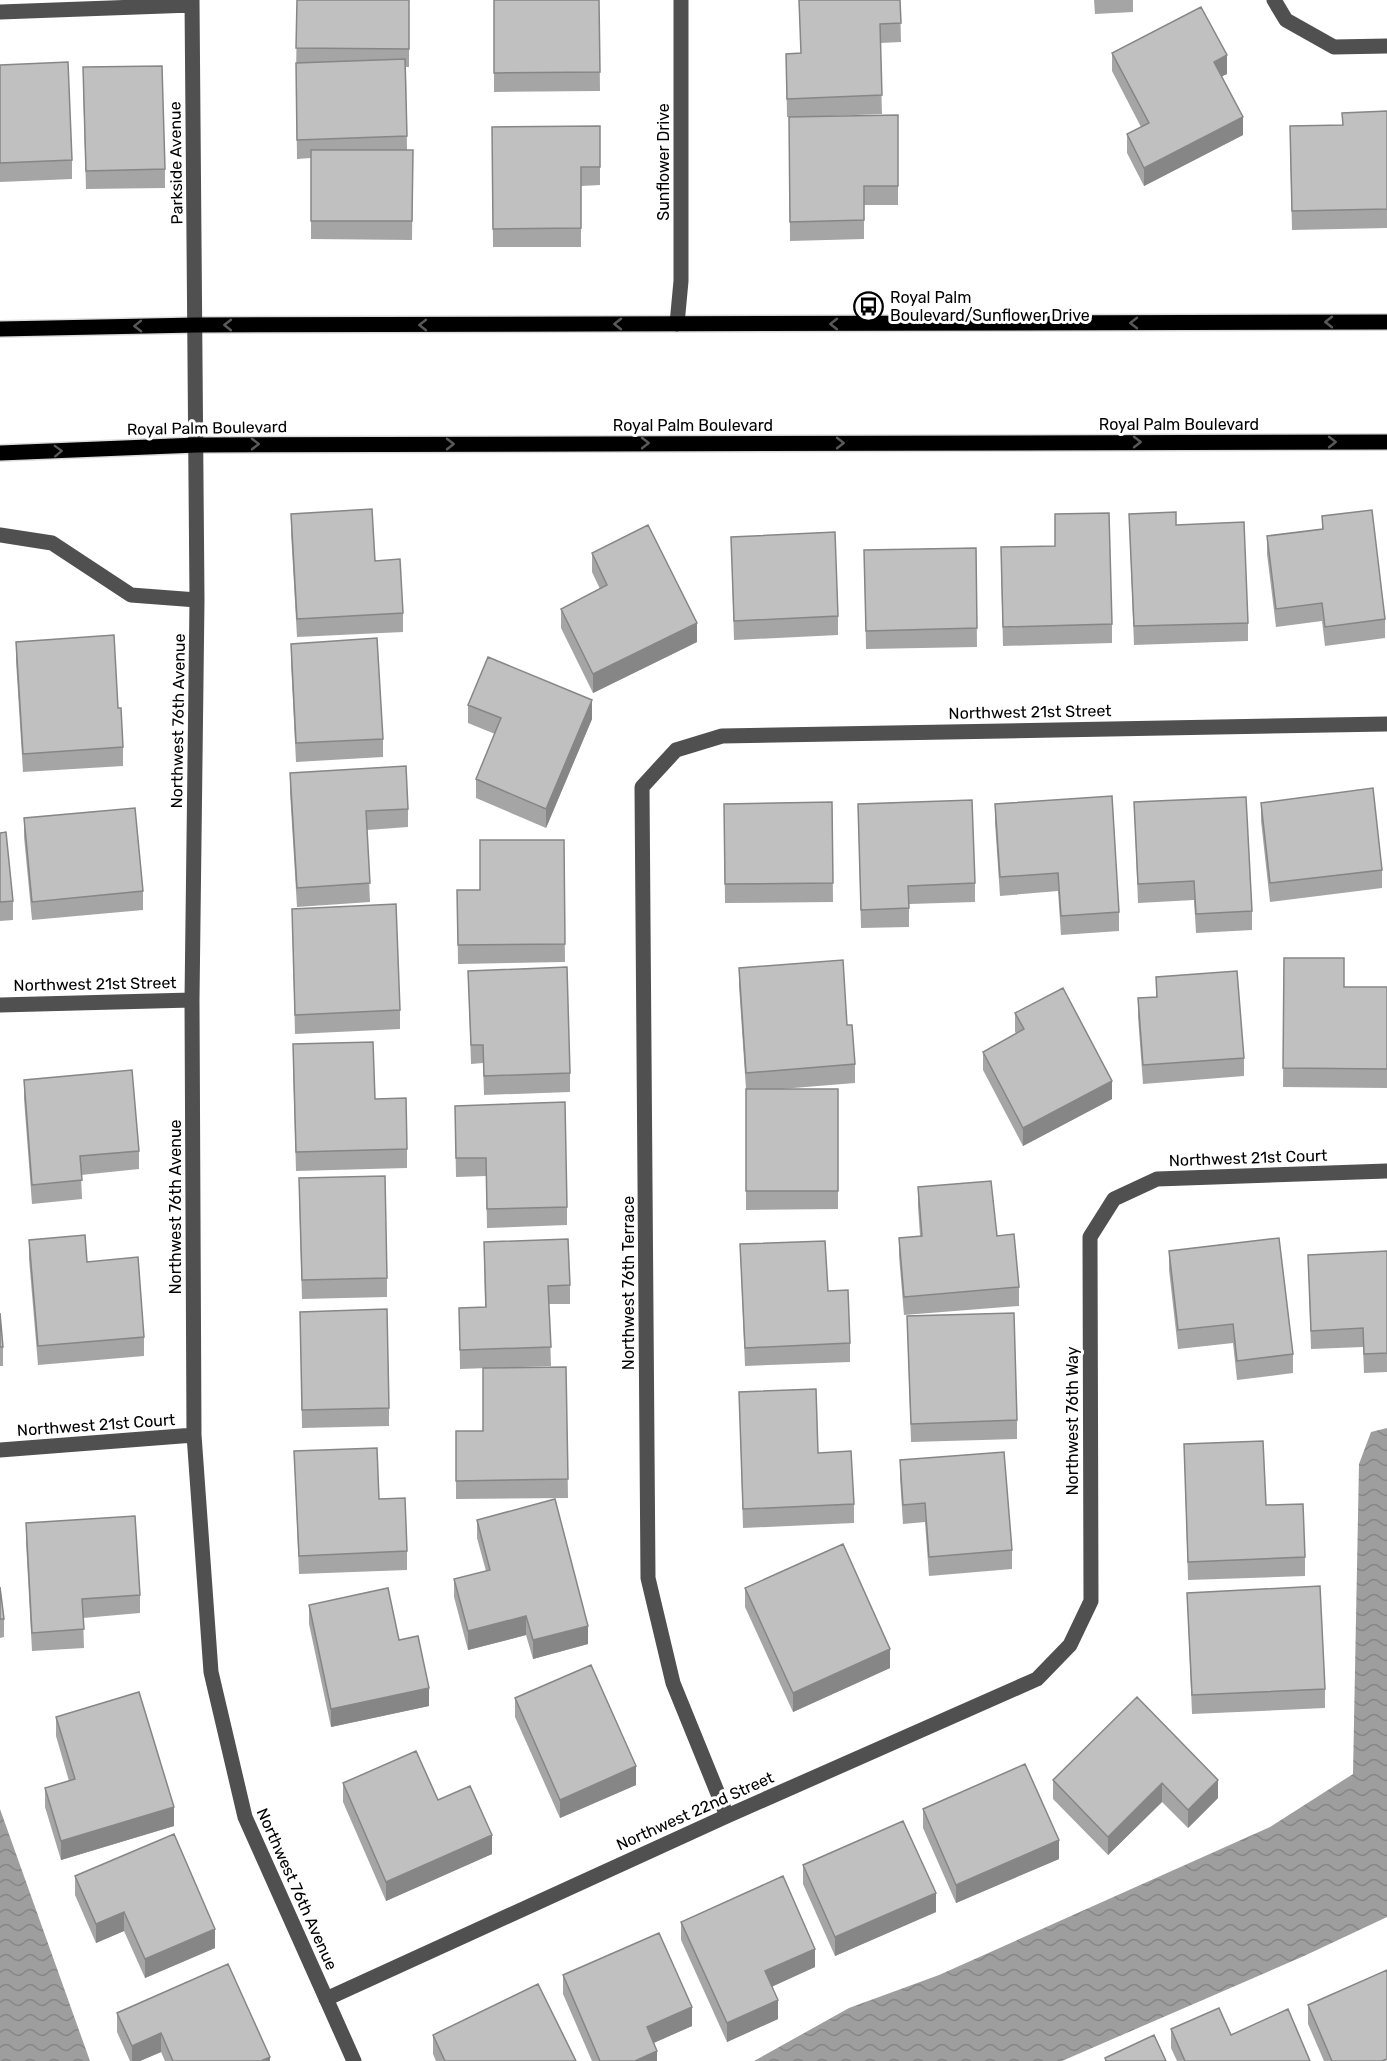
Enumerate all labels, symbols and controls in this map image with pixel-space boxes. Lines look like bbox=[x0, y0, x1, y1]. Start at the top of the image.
street label: Parkside Avenue bbox=[165, 101, 187, 225]
street label: Sunflower Drive bbox=[654, 103, 673, 221]
place label: Royal Palm Boulevard/Sunflower Drive bbox=[890, 288, 1090, 325]
bus stop icon: Royal Palm Boulevard/Sunflower Drive bbox=[853, 290, 885, 322]
one-way arrow bbox=[1324, 316, 1333, 328]
one-way arrow bbox=[1129, 317, 1138, 329]
one-way arrow bbox=[614, 318, 623, 331]
one-way arrow bbox=[829, 318, 838, 330]
one-way arrow bbox=[224, 319, 233, 331]
one-way arrow bbox=[419, 319, 428, 331]
one-way arrow bbox=[133, 320, 142, 332]
street label: Royal Palm Boulevard bbox=[1099, 415, 1259, 434]
street label: Royal Palm Boulevard bbox=[613, 416, 773, 435]
street label: Royal Palm Boulevard bbox=[127, 417, 287, 439]
one-way arrow bbox=[1132, 436, 1141, 448]
one-way arrow bbox=[1327, 436, 1336, 448]
one-way arrow bbox=[641, 437, 650, 449]
one-way arrow bbox=[836, 437, 845, 449]
one-way arrow bbox=[251, 438, 260, 450]
one-way arrow bbox=[446, 438, 455, 450]
one-way arrow bbox=[54, 444, 63, 457]
street label: Northwest 76th Avenue bbox=[167, 633, 189, 809]
street label: Northwest 21st Street bbox=[948, 701, 1112, 723]
street label: Northwest 21st Street bbox=[13, 973, 177, 995]
street label: Northwest 76th Avenue bbox=[166, 1119, 185, 1295]
street label: Northwest 21st Court bbox=[1168, 1146, 1328, 1170]
street label: Northwest 76th Terrace bbox=[619, 1196, 638, 1370]
street label: Northwest 76th Way bbox=[1063, 1346, 1082, 1496]
street label: Northwest 21st Court bbox=[16, 1410, 176, 1440]
street label: Northwest 22nd Street bbox=[613, 1768, 777, 1854]
street label: Northwest 76th Avenue bbox=[253, 1805, 341, 1973]

